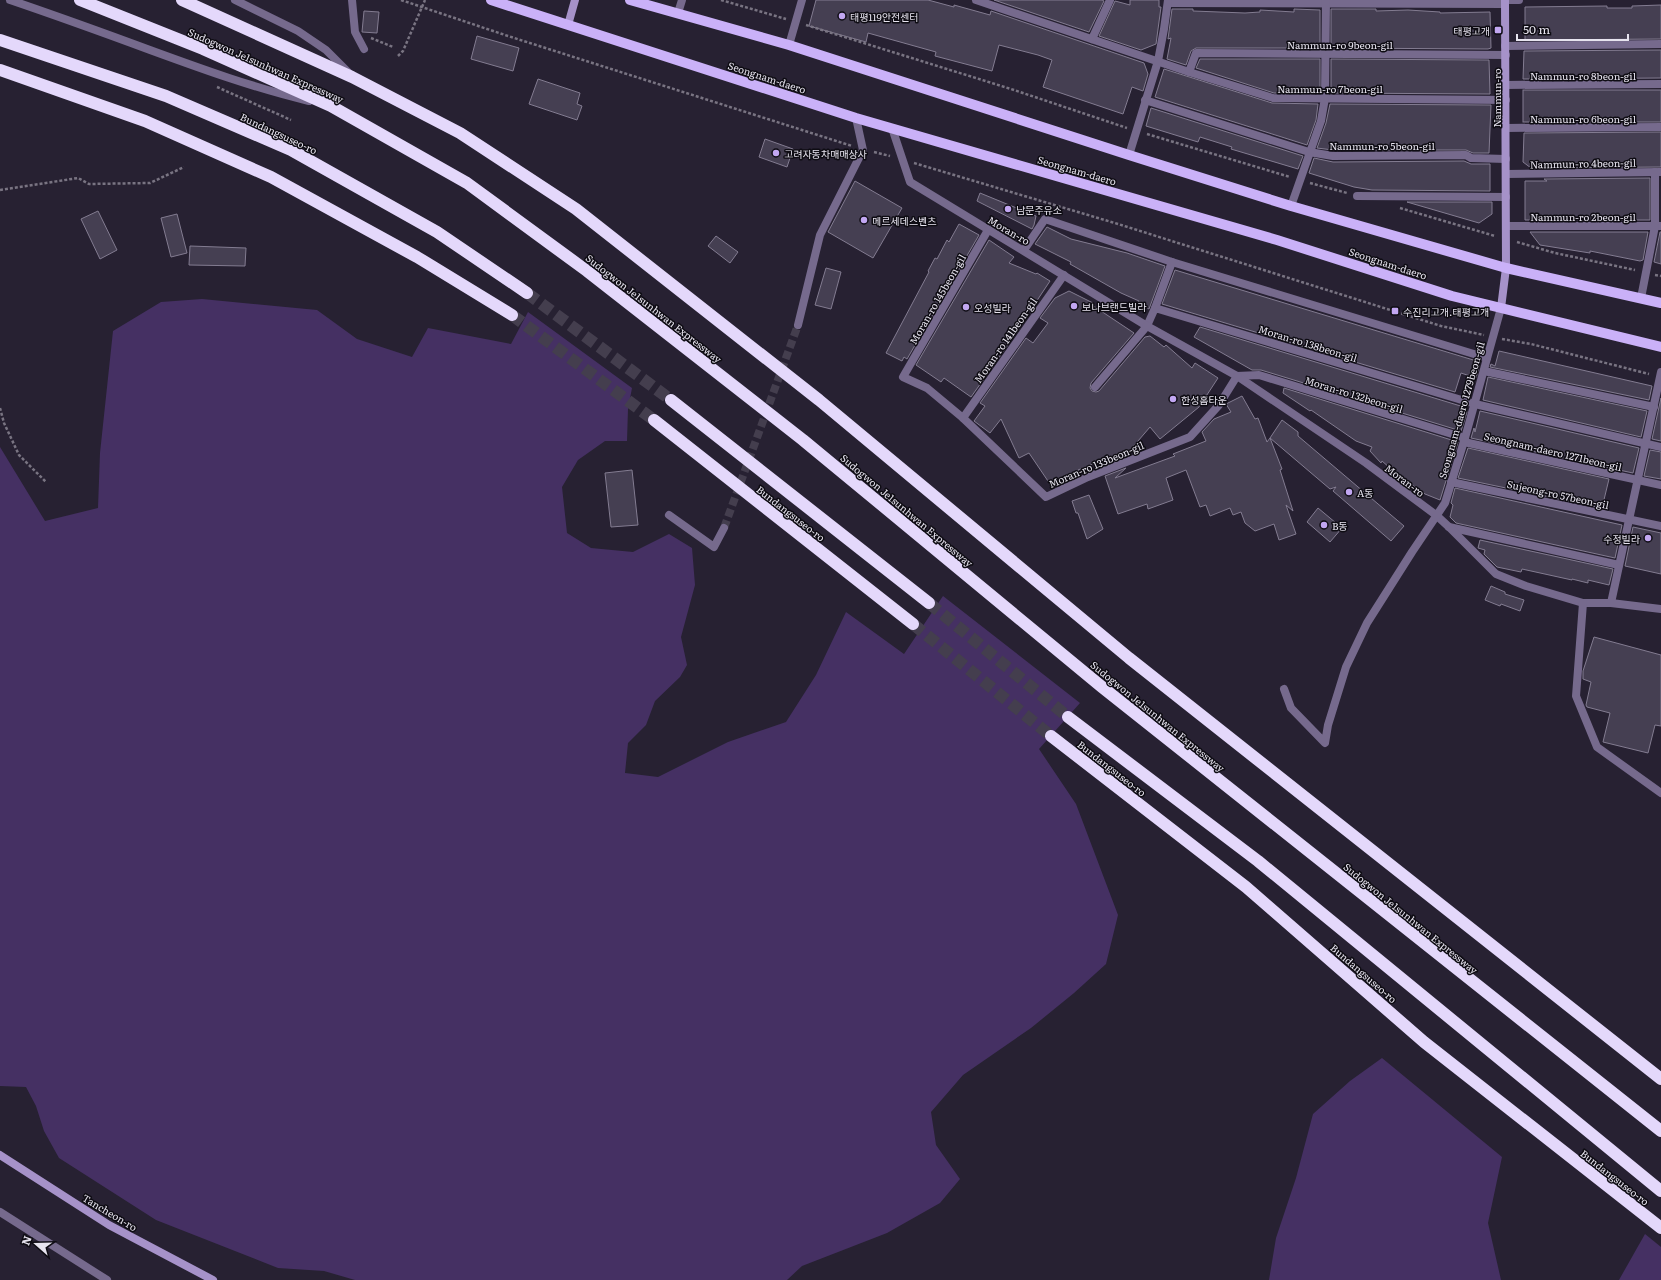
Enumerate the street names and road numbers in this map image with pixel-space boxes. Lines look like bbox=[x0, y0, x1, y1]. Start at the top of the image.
street label: Sudogwon Je1sunhwan Expressway bbox=[186, 24, 346, 106]
street label: Nammun-ro 9beon-gil bbox=[1287, 37, 1394, 52]
street label: Seongnam-daero bbox=[726, 57, 808, 97]
street label: Nammun-ro bbox=[1489, 68, 1504, 128]
street label: Nammun-ro 8beon-gil bbox=[1530, 68, 1637, 83]
street label: Nammun-ro 7beon-gil bbox=[1277, 81, 1383, 96]
street label: Bundangsuseo-ro bbox=[238, 109, 320, 157]
street label: Nammun-ro 6beon-gil bbox=[1530, 111, 1637, 126]
street label: Nammun-ro 5beon-gil bbox=[1329, 138, 1435, 153]
street label: Seongnam-daero bbox=[1036, 152, 1118, 188]
street label: Nammun-ro 4beon-gil bbox=[1530, 155, 1637, 171]
street label: Nammun-ro 2beon-gil bbox=[1530, 209, 1636, 224]
street label: Moran-ro bbox=[985, 212, 1033, 248]
street label: Seongnam-daero bbox=[1347, 243, 1429, 283]
street label: Sudogwon Je1sunhwan Expressway bbox=[583, 250, 725, 366]
street label: Moran-ro 145beon-gil bbox=[905, 251, 969, 347]
street label: Moran-ro 141beon-gil bbox=[970, 294, 1040, 386]
street label: Moran-ro 138beon-gil bbox=[1257, 321, 1360, 365]
street label: Seongnam-daero 1279beon-gil bbox=[1434, 339, 1488, 480]
street label: Moran-ro 132beon-gil bbox=[1303, 372, 1406, 416]
street label: Seongnam-daero 1271beon-gil bbox=[1483, 428, 1624, 474]
street label: Moran-ro 133beon-gil bbox=[1046, 437, 1147, 491]
street label: Sudogwon Je1sunhwan Expressway bbox=[837, 450, 977, 570]
street label: Moran-ro bbox=[1382, 460, 1428, 500]
street label: Sujeong-ro 57beon-gil bbox=[1506, 476, 1611, 512]
street label: Bundangsuseo-ro bbox=[754, 481, 829, 545]
street label: Sudogwon Je1sunhwan Expressway bbox=[1088, 657, 1229, 775]
street label: Bundangsuseo-ro bbox=[1075, 736, 1150, 800]
street label: Sudogwon Je1sunhwan Expressway bbox=[1341, 859, 1482, 977]
street label: Bundangsuseo-ro bbox=[1328, 940, 1400, 1006]
street label: Bundangsuseo-ro bbox=[1578, 1145, 1653, 1209]
street label: Tancheon-ro bbox=[80, 1190, 140, 1234]

